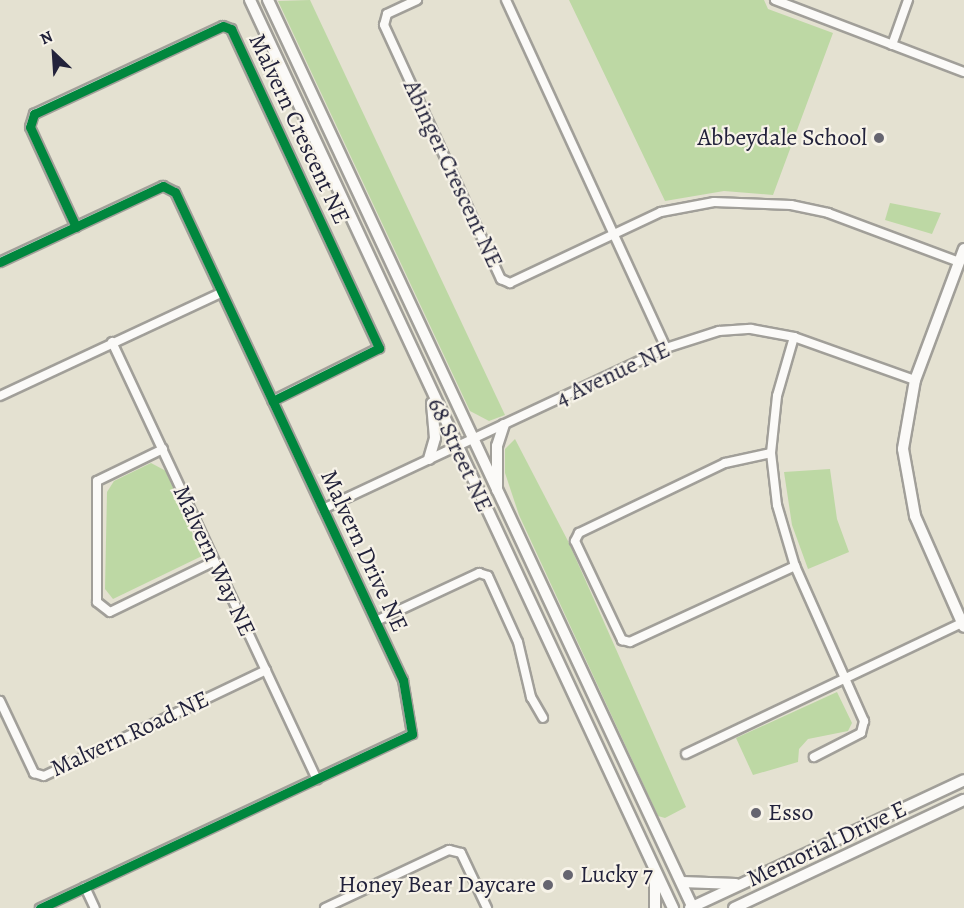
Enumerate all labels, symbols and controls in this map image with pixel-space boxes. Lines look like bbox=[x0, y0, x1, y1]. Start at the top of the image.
north arrow bbox=[24, 24, 84, 84]
text: N bbox=[36, 25, 56, 50]
street label: Malvern Crescent NE bbox=[242, 29, 356, 229]
street label: Abinger Crescent NE bbox=[397, 75, 509, 273]
place label: Abbeydale School bbox=[698, 124, 867, 152]
marker: Abbeydale School bbox=[872, 131, 886, 145]
street label: 4 Avenue NE bbox=[551, 335, 675, 413]
street label: 68 Street NE bbox=[421, 393, 499, 517]
street label: Malvern Drive NE bbox=[314, 465, 414, 637]
street label: Malvern Way NE bbox=[166, 481, 262, 641]
street label: Malvern Road NE bbox=[46, 685, 214, 783]
street label: Memorial Drive E bbox=[742, 794, 912, 894]
place label: Esso bbox=[768, 799, 813, 827]
marker: Esso bbox=[749, 806, 763, 820]
place label: Lucky 7 bbox=[580, 861, 653, 889]
marker: Lucky 7 bbox=[561, 868, 575, 882]
place label: Honey Bear Daycare bbox=[338, 871, 536, 899]
marker: Honey Bear Daycare bbox=[541, 878, 555, 892]

